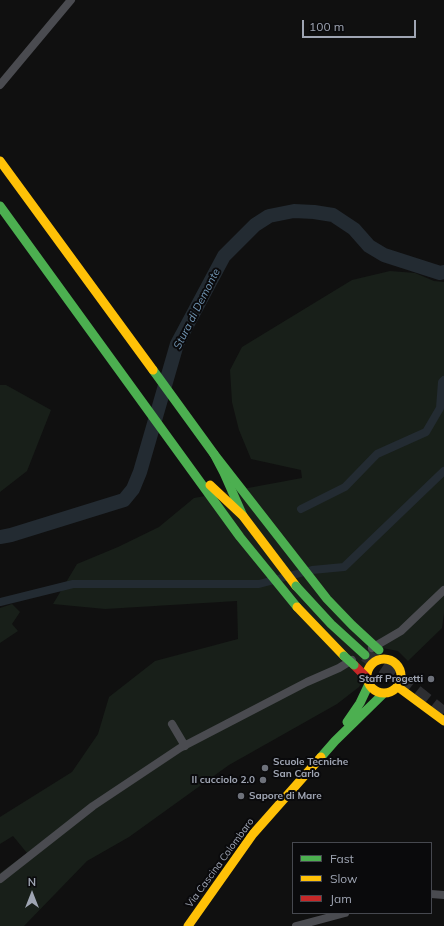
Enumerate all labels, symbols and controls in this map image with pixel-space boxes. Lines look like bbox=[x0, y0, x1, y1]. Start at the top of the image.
scale bar bbox=[304, 12, 418, 38]
text: 100 m bbox=[309, 19, 344, 34]
water label: Stura di Demonte bbox=[171, 266, 223, 352]
place label: Staff Progetti bbox=[359, 673, 423, 685]
marker: Staff Progetti bbox=[426, 674, 436, 684]
place label: Scuole Tecniche San Carlo bbox=[273, 756, 348, 780]
marker: Scuole Tecniche San Carlo bbox=[260, 763, 270, 773]
place label: Il cucciolo 2.0 bbox=[192, 774, 255, 786]
marker: Il cucciolo 2.0 bbox=[258, 775, 268, 785]
place label: Sapore di Mare bbox=[249, 790, 322, 802]
marker: Sapore di Mare bbox=[236, 791, 246, 801]
street label: Via Cascina Colombaro bbox=[183, 816, 257, 910]
legend bbox=[292, 842, 432, 914]
text: Fast bbox=[330, 851, 354, 866]
text: Slow bbox=[330, 871, 358, 886]
north arrow bbox=[12, 874, 52, 914]
text: N bbox=[28, 875, 36, 889]
text: Jam bbox=[330, 891, 352, 906]

